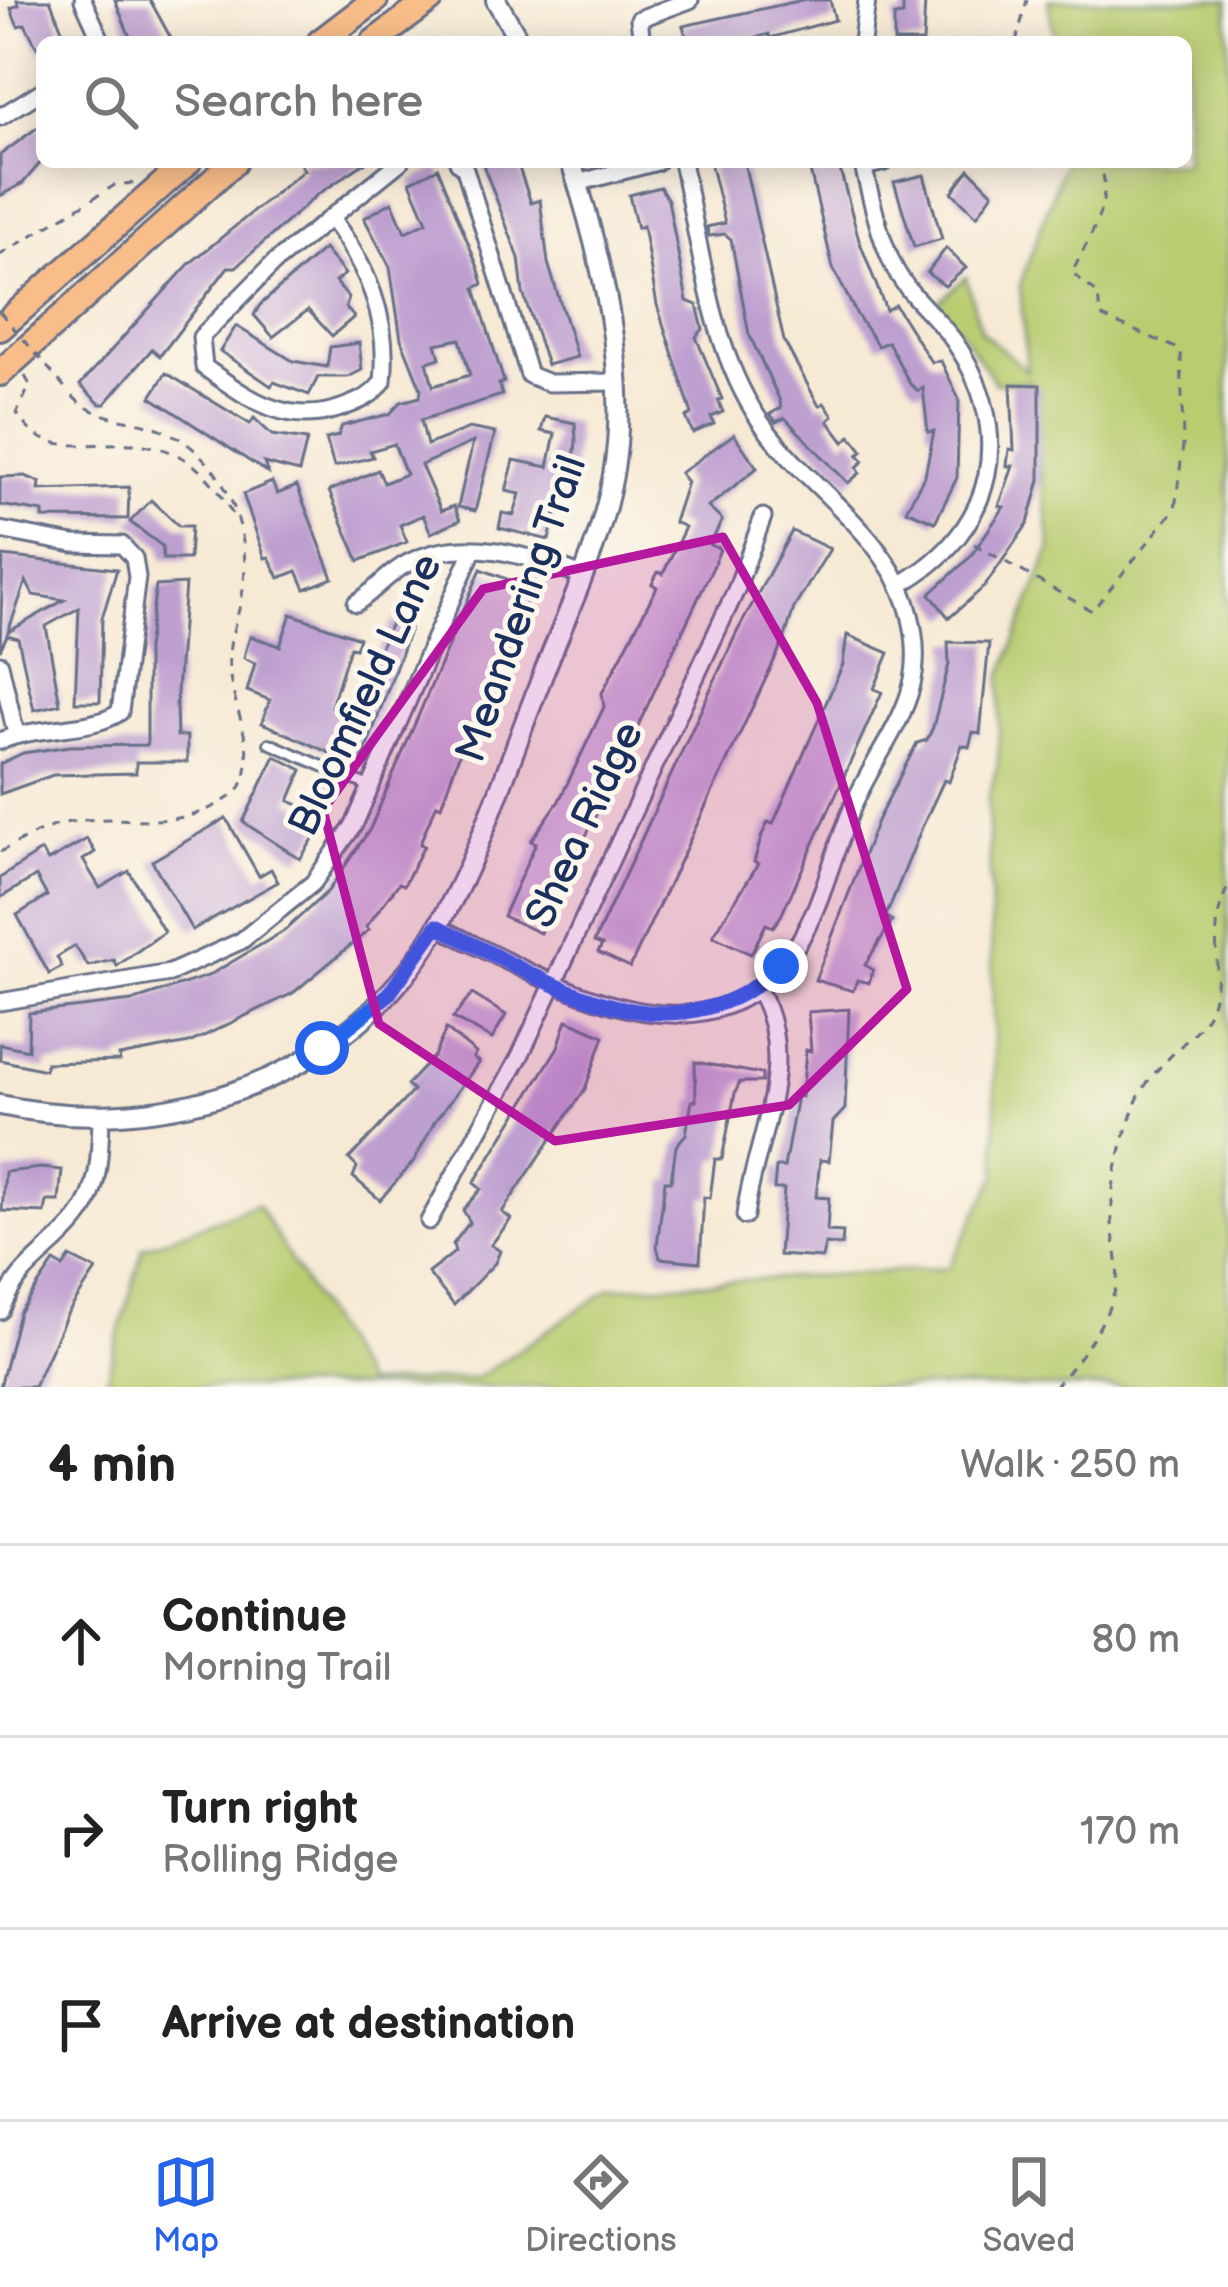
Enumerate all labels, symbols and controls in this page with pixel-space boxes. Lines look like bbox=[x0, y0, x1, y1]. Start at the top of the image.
search box bbox=[36, 36, 1192, 168]
icon: search bbox=[78, 69, 144, 135]
text: Search here bbox=[174, 75, 423, 130]
street label: Meandering Trail bbox=[446, 449, 598, 769]
street label: Bloomfield Lane bbox=[278, 546, 454, 844]
street label: Shea Ridge bbox=[515, 714, 655, 936]
route end bbox=[754, 939, 808, 993]
route start bbox=[295, 1021, 349, 1075]
text: 4 min bbox=[48, 1435, 176, 1496]
text: Walk · 250 m bbox=[960, 1442, 1180, 1489]
text: Continue bbox=[162, 1590, 347, 1645]
icon: ahead bbox=[48, 1608, 114, 1674]
text: 80 m bbox=[1092, 1617, 1180, 1664]
text: Morning Trail bbox=[162, 1645, 392, 1692]
text: Turn right bbox=[162, 1782, 358, 1837]
icon: right bbox=[48, 1800, 114, 1866]
text: 170 m bbox=[1080, 1809, 1180, 1856]
text: Rolling Ridge bbox=[162, 1837, 398, 1884]
icon: arrive bbox=[48, 1992, 114, 2058]
text: Arrive at destination bbox=[162, 1997, 575, 2052]
tab: Map bbox=[153, 2149, 219, 2261]
tab: Directions bbox=[525, 2149, 677, 2261]
tab: Saved bbox=[982, 2149, 1075, 2261]

